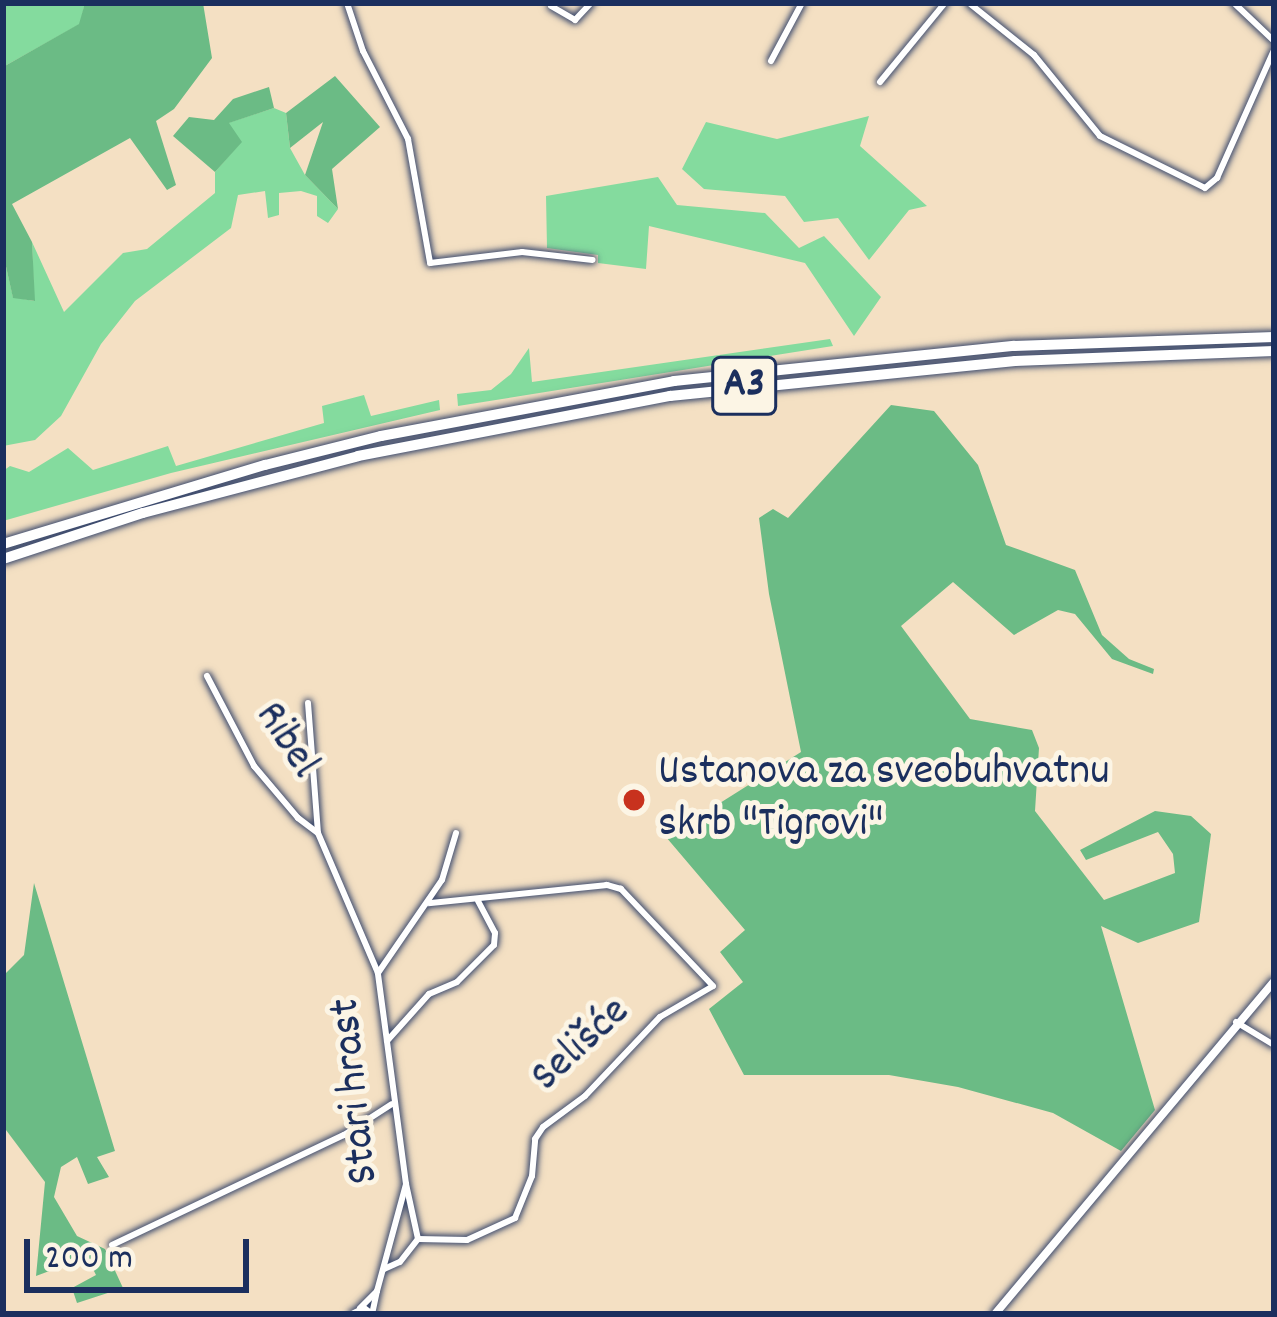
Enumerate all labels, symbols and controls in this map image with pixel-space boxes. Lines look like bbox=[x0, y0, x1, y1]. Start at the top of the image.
road number: A3 bbox=[711, 350, 777, 422]
street label: Ribel bbox=[241, 693, 329, 789]
place label: Ustanova za sveobuhvatnu skrb "Tigrovi" bbox=[658, 747, 1110, 853]
marker: Ustanova za sveobuhvatnu skrb "Tigrovi" bbox=[621, 787, 647, 813]
street label: Selišće bbox=[521, 987, 643, 1105]
street label: Stari hrast bbox=[320, 995, 394, 1187]
scale bar bbox=[30, 1215, 255, 1289]
text: 200 m bbox=[45, 1234, 133, 1286]

